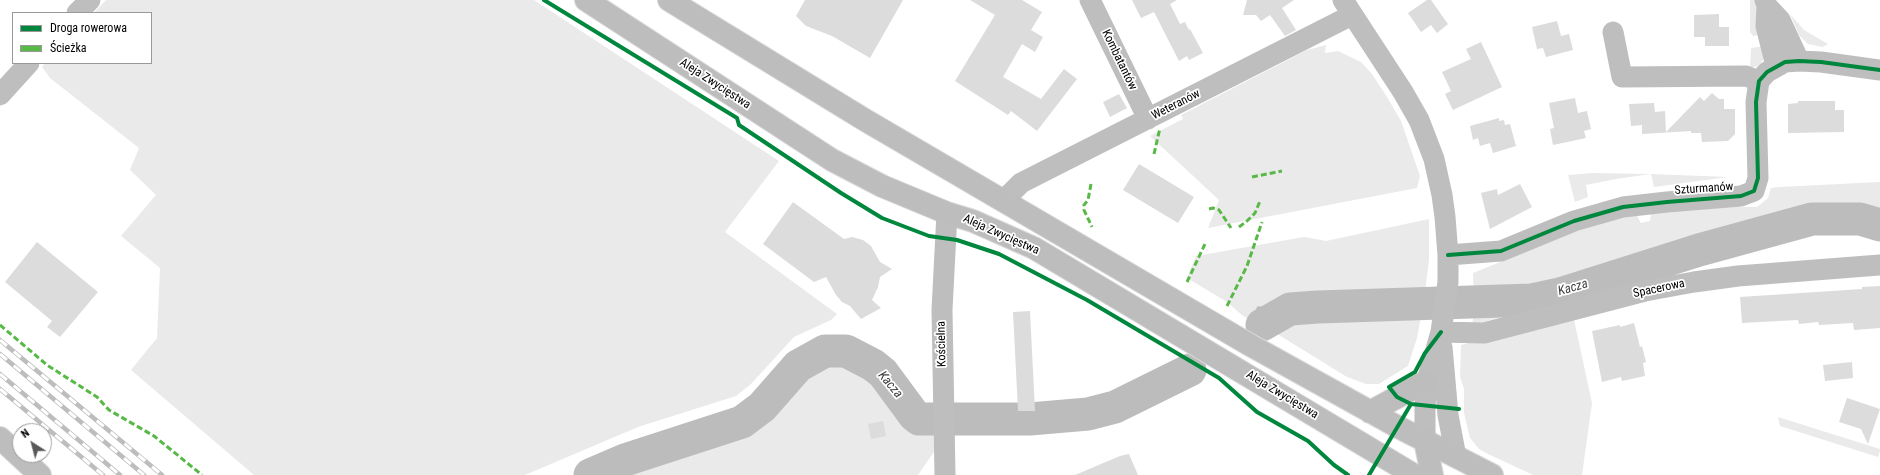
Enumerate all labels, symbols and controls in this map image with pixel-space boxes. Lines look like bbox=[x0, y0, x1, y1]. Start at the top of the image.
legend bbox=[12, 12, 152, 64]
text: Droga rowerowa bbox=[50, 21, 127, 35]
street label: Kombatantów bbox=[1098, 27, 1140, 93]
text: Ścieżka bbox=[50, 41, 87, 55]
street label: Aleja Zwycięstwa bbox=[677, 56, 753, 112]
street label: Weteranów bbox=[1149, 87, 1203, 123]
street label: Szturmanów bbox=[1674, 180, 1734, 198]
street label: Aleja Zwycięstwa bbox=[961, 212, 1041, 258]
water label: Kacza bbox=[1556, 276, 1590, 300]
street label: Spacerowa bbox=[1632, 277, 1686, 301]
street label: Kościelna bbox=[934, 321, 950, 367]
water label: Kacza bbox=[874, 368, 906, 402]
street label: Aleja Zwycięstwa bbox=[1243, 368, 1321, 422]
north arrow bbox=[12, 423, 52, 463]
text: N bbox=[19, 426, 32, 441]

